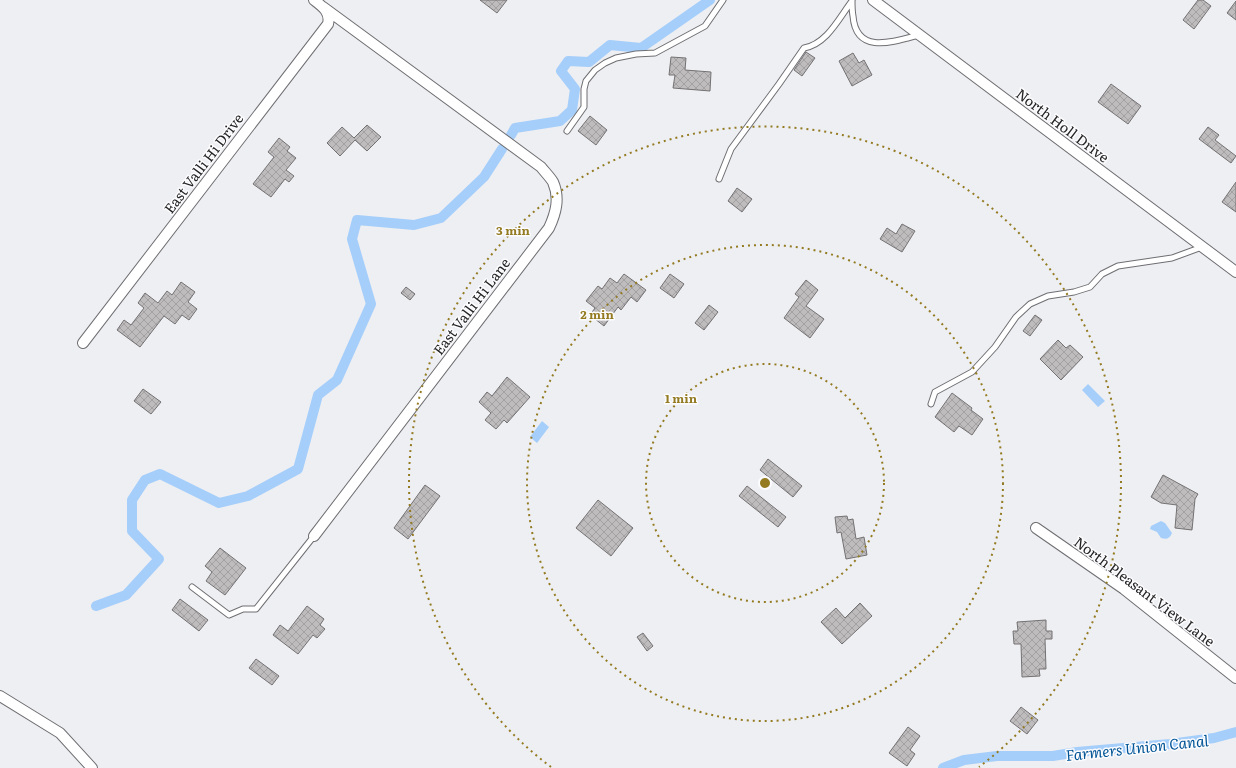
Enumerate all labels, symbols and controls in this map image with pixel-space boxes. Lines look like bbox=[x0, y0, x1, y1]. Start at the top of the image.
street label: North Holl Drive bbox=[1012, 83, 1114, 167]
street label: East Valli Hi Drive bbox=[159, 109, 247, 217]
text: 3 min bbox=[496, 221, 531, 239]
street label: East Valli Hi Lane bbox=[428, 253, 514, 359]
text: 2 min bbox=[580, 305, 614, 323]
text: 1 min bbox=[665, 389, 698, 407]
centre of rings bbox=[758, 476, 772, 490]
street label: North Pleasant View Lane bbox=[1070, 531, 1220, 651]
water label: Farmers Union Canal bbox=[1064, 728, 1210, 766]

